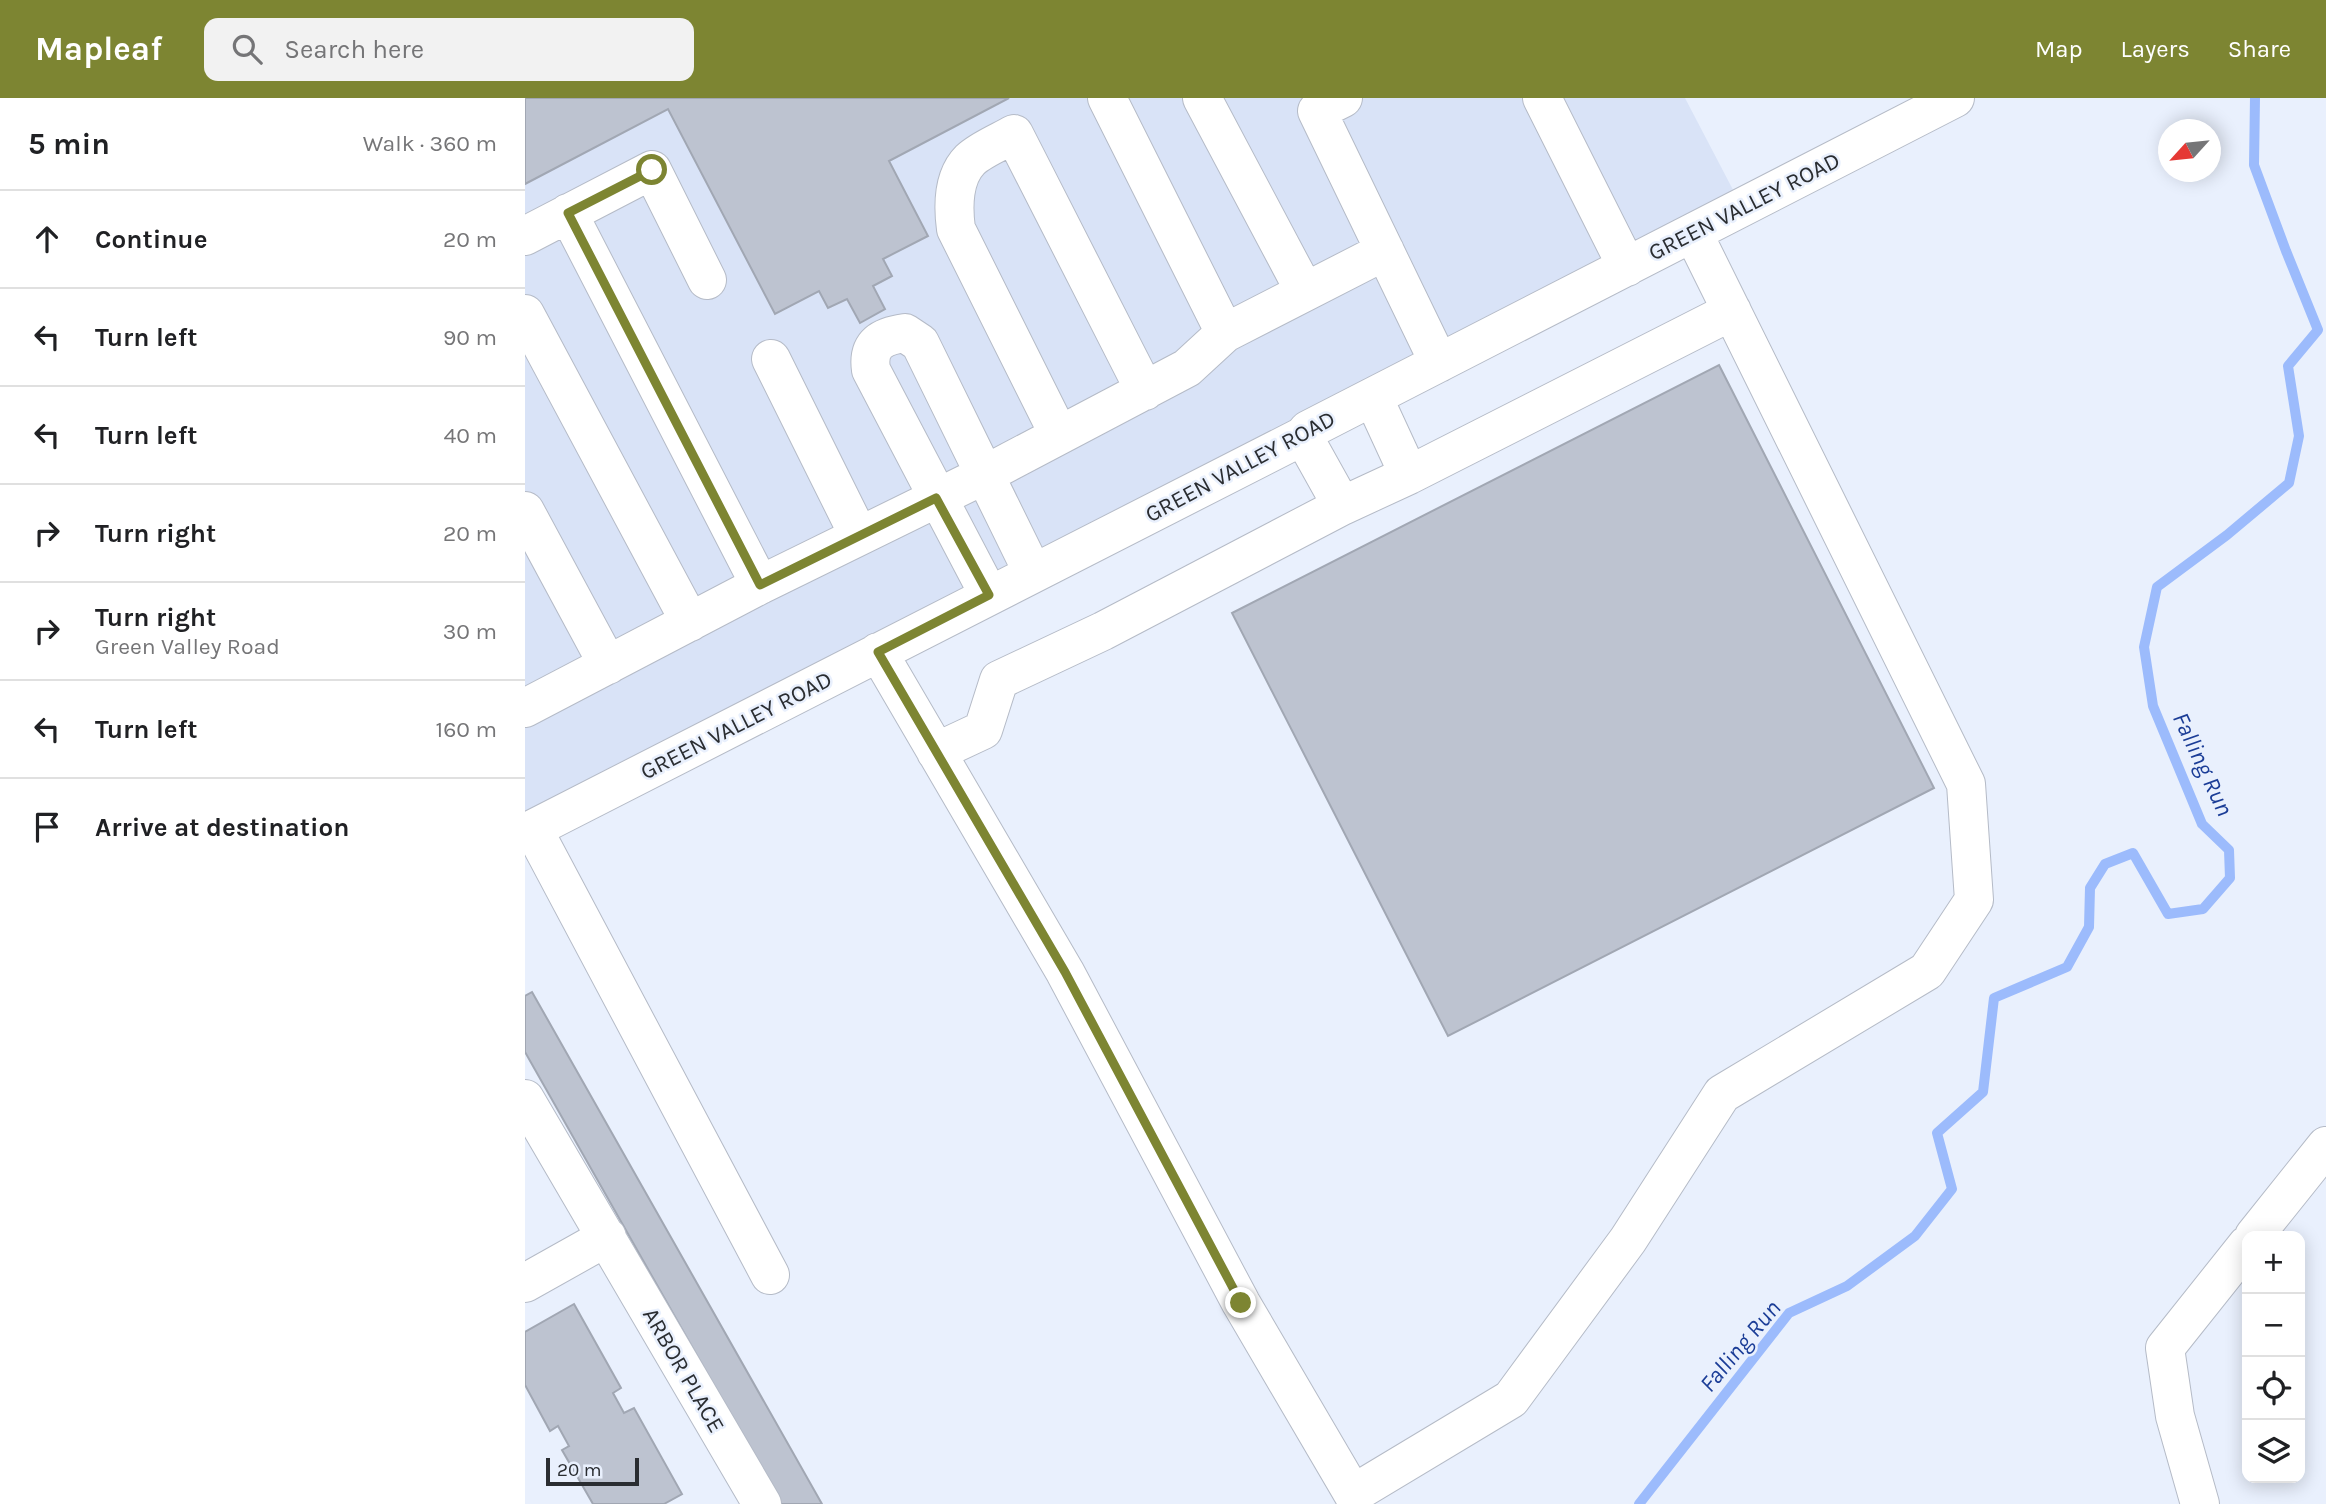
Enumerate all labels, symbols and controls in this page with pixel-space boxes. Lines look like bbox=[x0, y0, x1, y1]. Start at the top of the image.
search box bbox=[204, 18, 694, 81]
text: Mapleaf bbox=[35, 30, 162, 68]
icon: search bbox=[228, 30, 266, 68]
text: Search here bbox=[284, 34, 424, 65]
text: Map bbox=[2035, 35, 2083, 63]
text: Layers bbox=[2121, 35, 2190, 63]
text: Share bbox=[2228, 35, 2291, 63]
north arrow bbox=[2158, 119, 2221, 182]
text: 5 min bbox=[28, 126, 110, 162]
text: Walk · 360 m bbox=[363, 130, 497, 157]
street label: GREEN VALLEY ROAD bbox=[1644, 146, 1844, 266]
route start bbox=[636, 154, 667, 185]
icon: ahead bbox=[28, 220, 66, 258]
text: Continue bbox=[95, 224, 207, 255]
text: 20 m bbox=[443, 226, 497, 253]
icon: left bbox=[28, 318, 66, 356]
text: Turn left bbox=[95, 322, 197, 353]
text: 90 m bbox=[443, 324, 497, 351]
street label: GREEN VALLEY ROAD bbox=[1141, 405, 1340, 528]
icon: left bbox=[28, 416, 66, 454]
text: Turn left bbox=[95, 420, 197, 451]
text: 40 m bbox=[444, 422, 497, 449]
icon: right bbox=[28, 514, 66, 552]
text: Turn right bbox=[95, 518, 216, 549]
text: 20 m bbox=[443, 520, 497, 547]
text: Turn right bbox=[95, 602, 216, 633]
icon: right bbox=[28, 612, 66, 650]
text: 30 m bbox=[443, 618, 497, 645]
text: Green Valley Road bbox=[95, 633, 280, 660]
street label: GREEN VALLEY ROAD bbox=[636, 665, 836, 785]
water label: Falling Run bbox=[2167, 708, 2239, 820]
icon: left bbox=[28, 710, 66, 748]
text: Turn left bbox=[95, 714, 197, 745]
text: 160 m bbox=[436, 716, 497, 743]
icon: arrive bbox=[28, 808, 66, 846]
text: Arrive at destination bbox=[95, 812, 349, 843]
map controls bbox=[2242, 1231, 2305, 1483]
button: + bbox=[2242, 1231, 2305, 1294]
route end bbox=[1225, 1287, 1256, 1318]
water label: Falling Run bbox=[1694, 1294, 1786, 1398]
button: − bbox=[2242, 1294, 2305, 1357]
street label: ARBOR PLACE bbox=[637, 1303, 730, 1437]
button: locate bbox=[2242, 1357, 2305, 1420]
button: layers bbox=[2242, 1420, 2305, 1483]
scale bar bbox=[546, 1455, 639, 1487]
text: 20 m bbox=[557, 1459, 602, 1481]

